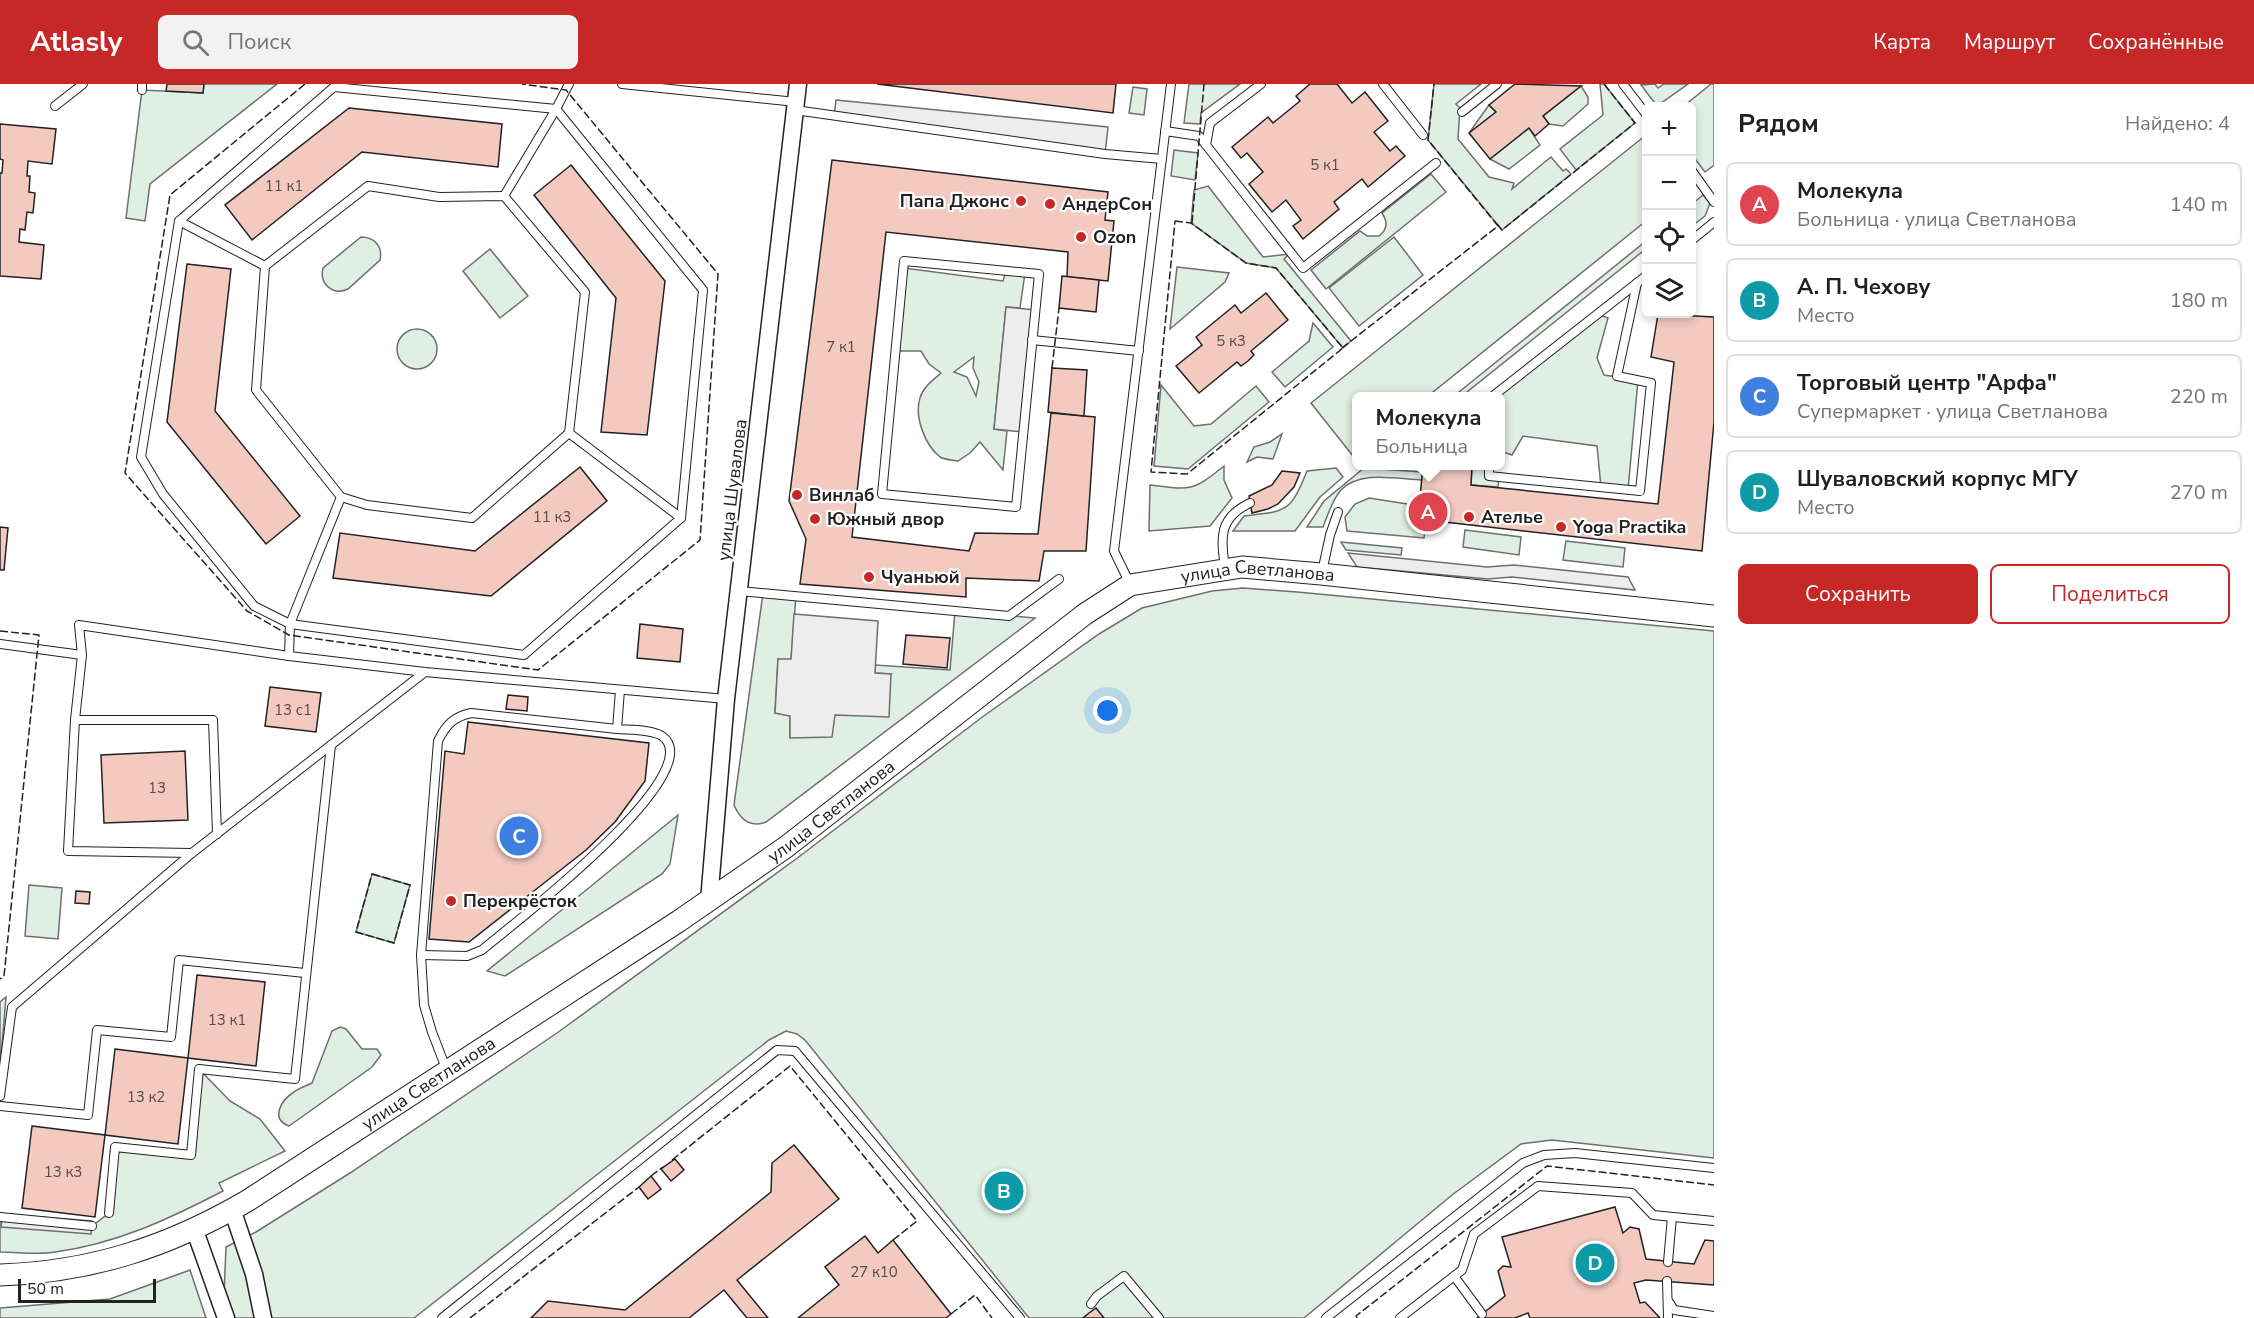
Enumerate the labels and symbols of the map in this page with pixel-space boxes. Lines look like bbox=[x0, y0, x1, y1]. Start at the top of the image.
house number: 5 к1 bbox=[1310, 155, 1340, 175]
house number: 11 к1 bbox=[265, 176, 303, 196]
place label: Папа Джонс bbox=[900, 189, 1009, 213]
place label: АндерСон bbox=[1062, 192, 1152, 216]
marker: Папа Джонс bbox=[1014, 194, 1028, 208]
marker: АндерСон bbox=[1043, 197, 1057, 211]
place label: Ozon bbox=[1093, 225, 1136, 249]
marker: Ozon bbox=[1074, 230, 1088, 244]
house number: 5 к3 bbox=[1216, 331, 1246, 351]
house number: 7 к1 bbox=[826, 337, 856, 357]
street label: улица Шувалова bbox=[711, 418, 753, 562]
place label: Винлаб bbox=[809, 483, 875, 507]
marker: Винлаб bbox=[790, 488, 804, 502]
pin: A bbox=[1408, 490, 1448, 534]
place label: Ателье bbox=[1481, 505, 1543, 529]
house number: 11 к3 bbox=[533, 507, 571, 527]
place label: Южный двор bbox=[827, 507, 944, 531]
marker: Ателье bbox=[1462, 510, 1476, 524]
marker: Южный двор bbox=[808, 512, 822, 526]
place label: Yoga Practika bbox=[1572, 515, 1686, 539]
marker: Yoga Practika bbox=[1554, 520, 1568, 534]
street label: улица Светланова bbox=[1179, 554, 1336, 589]
place label: Чуаньюй bbox=[881, 565, 960, 589]
marker: Чуаньюй bbox=[862, 570, 876, 584]
your location bbox=[1093, 696, 1122, 725]
house number: 13 с1 bbox=[274, 700, 312, 720]
street label: улица Светланова bbox=[763, 755, 900, 868]
house number: 13 bbox=[148, 778, 166, 798]
pin: C bbox=[500, 814, 538, 858]
place label: Перекрёсток bbox=[463, 889, 578, 913]
marker: Перекрёсток bbox=[444, 894, 458, 908]
house number: 13 к1 bbox=[208, 1010, 246, 1030]
street label: улица Светланова bbox=[357, 1031, 500, 1136]
house number: 13 к2 bbox=[127, 1087, 165, 1107]
house number: 13 к3 bbox=[44, 1162, 82, 1182]
pin: B bbox=[984, 1168, 1024, 1214]
pin: D bbox=[1576, 1240, 1614, 1286]
house number: 27 к10 bbox=[850, 1262, 898, 1282]
scale bar bbox=[18, 1276, 156, 1304]

